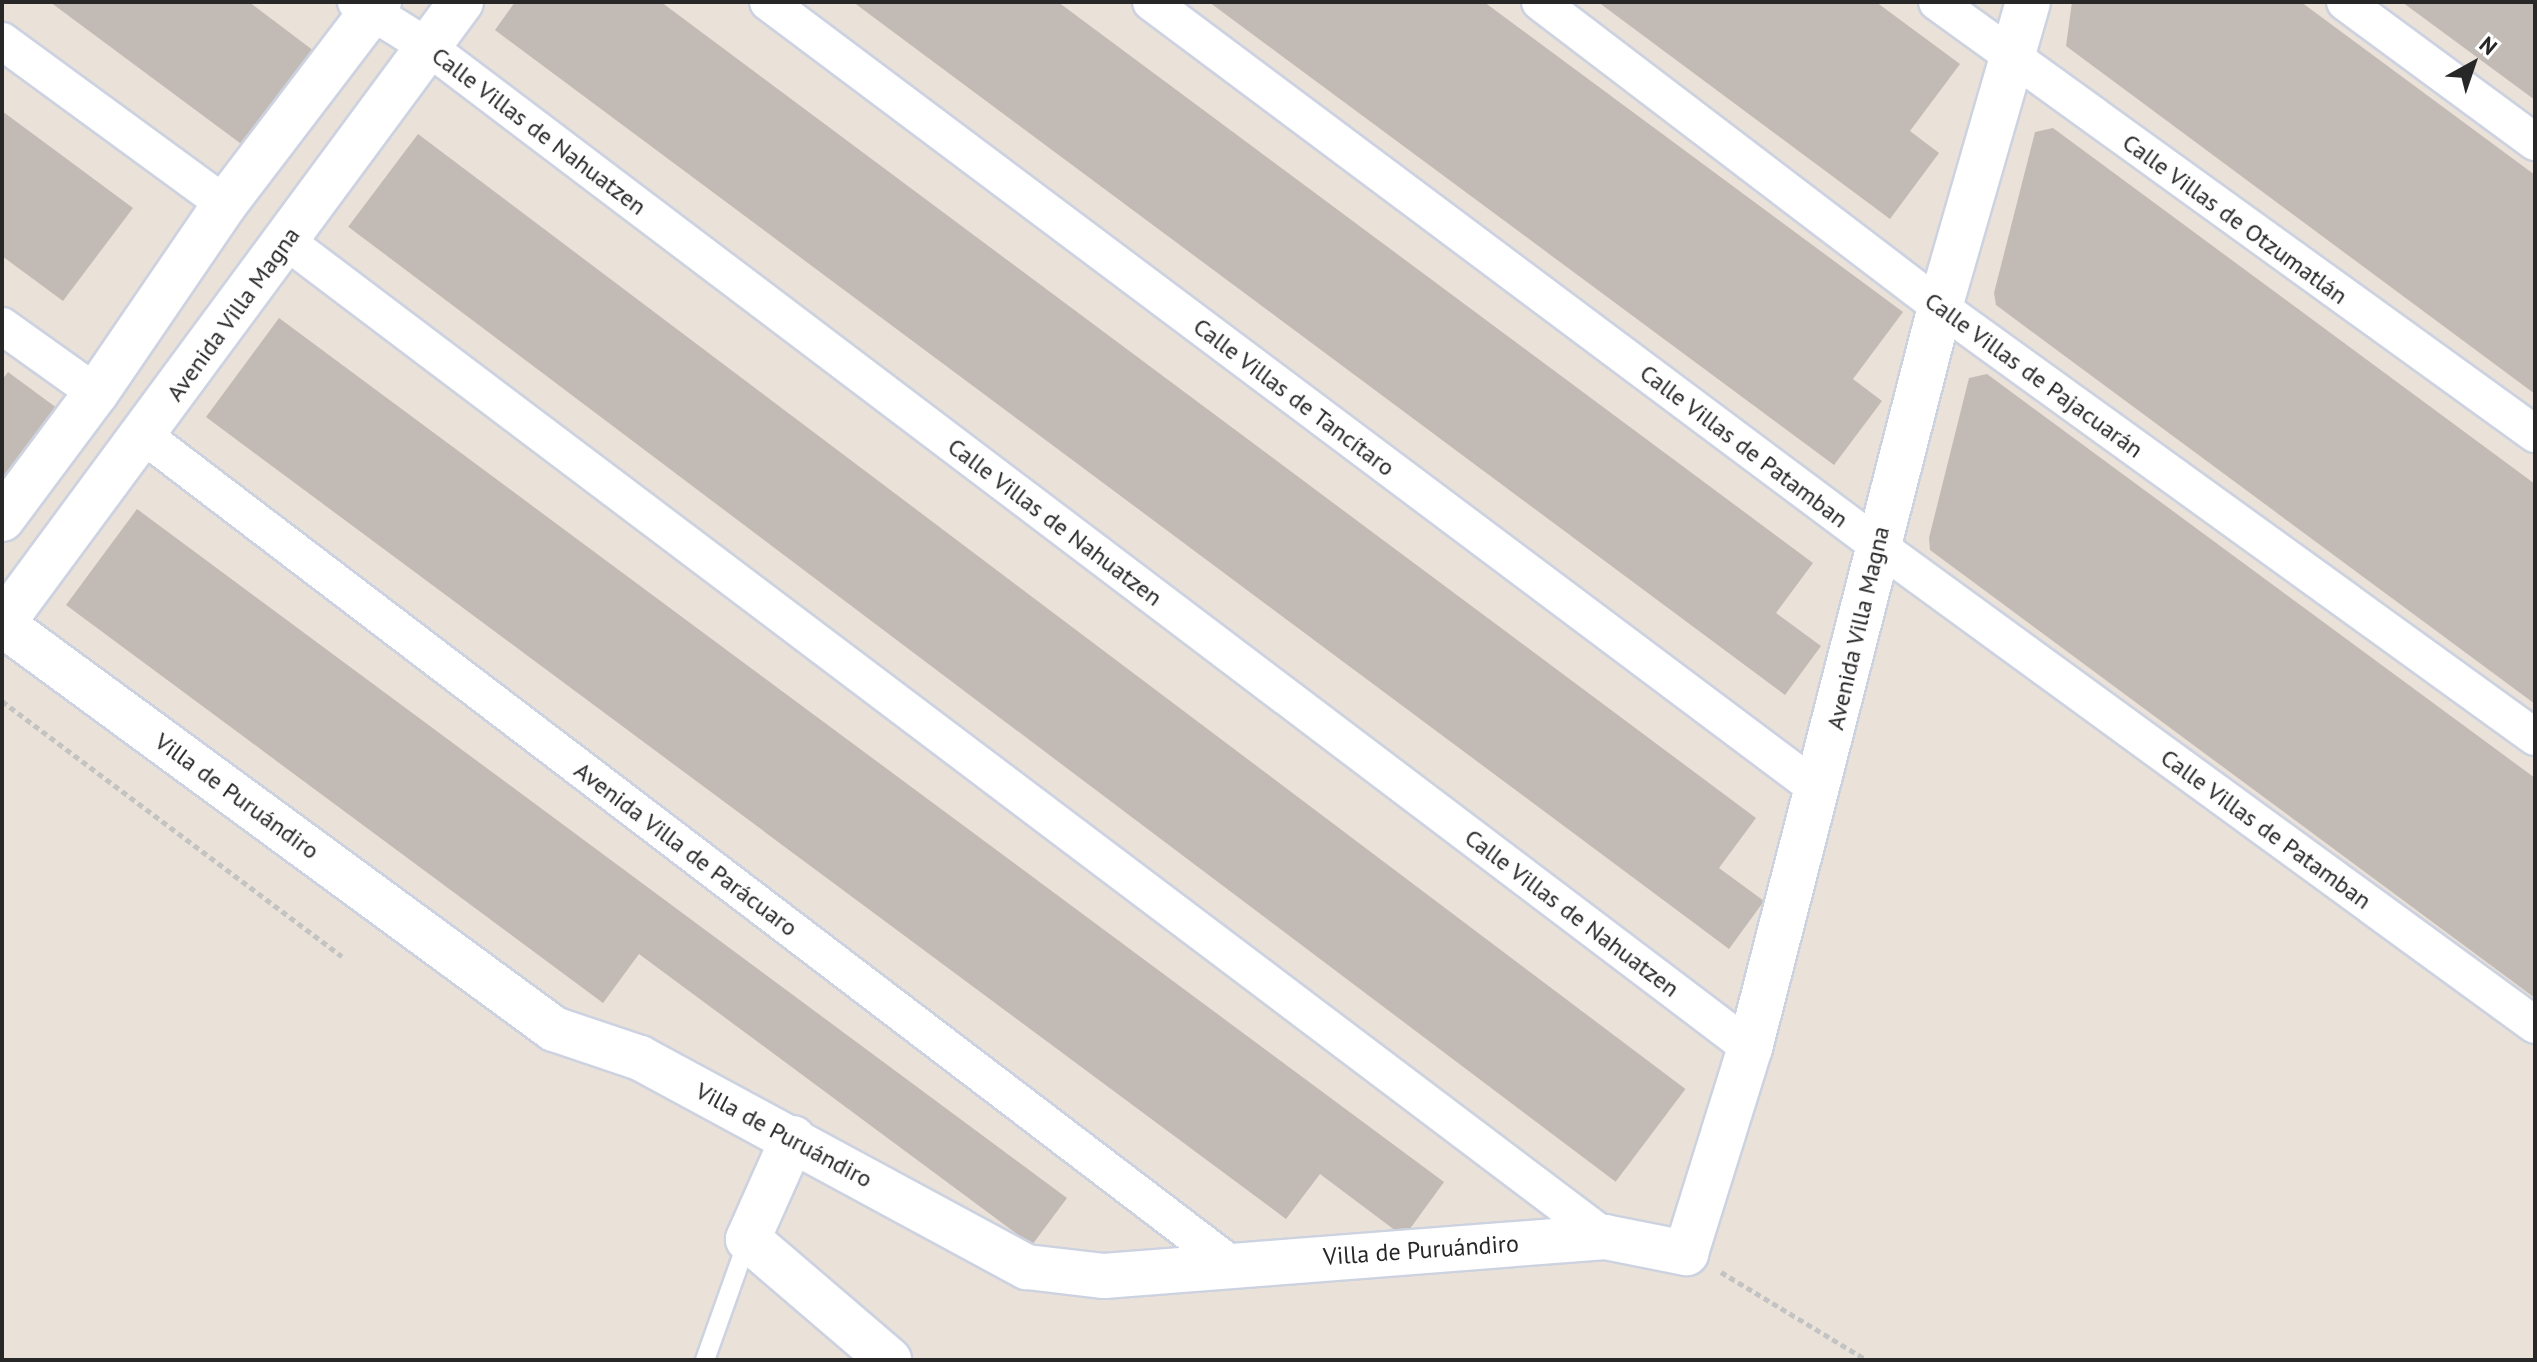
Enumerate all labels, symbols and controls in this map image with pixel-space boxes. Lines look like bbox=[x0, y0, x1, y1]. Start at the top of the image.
north arrow bbox=[2433, 24, 2513, 104]
text: N bbox=[2474, 30, 2503, 61]
street label: Calle Villas de Nahuatzen bbox=[426, 41, 652, 221]
street label: Calle Villas de Otzumatlán bbox=[2117, 128, 2353, 310]
street label: Avenida Villa Magna bbox=[160, 221, 306, 407]
street label: Calle Villas de Pajacuarán bbox=[1919, 286, 2149, 464]
street label: Calle Villas de Tancítaro bbox=[1187, 311, 1401, 483]
street label: Calle Villas de Patamban bbox=[1634, 358, 1854, 534]
street label: Calle Villas de Nahuatzen bbox=[942, 432, 1168, 612]
street label: Avenida Villa Magna bbox=[1820, 523, 1896, 733]
street label: Villa de Puruándiro bbox=[149, 727, 325, 865]
street label: Calle Villas de Patamban bbox=[2155, 743, 2377, 915]
street label: Avenida Villa de Parácuaro bbox=[568, 755, 804, 943]
street label: Calle Villas de Nahuatzen bbox=[1459, 823, 1685, 1003]
street label: Villa de Puruándiro bbox=[691, 1076, 877, 1194]
street label: Villa de Puruándiro bbox=[1322, 1229, 1520, 1271]

